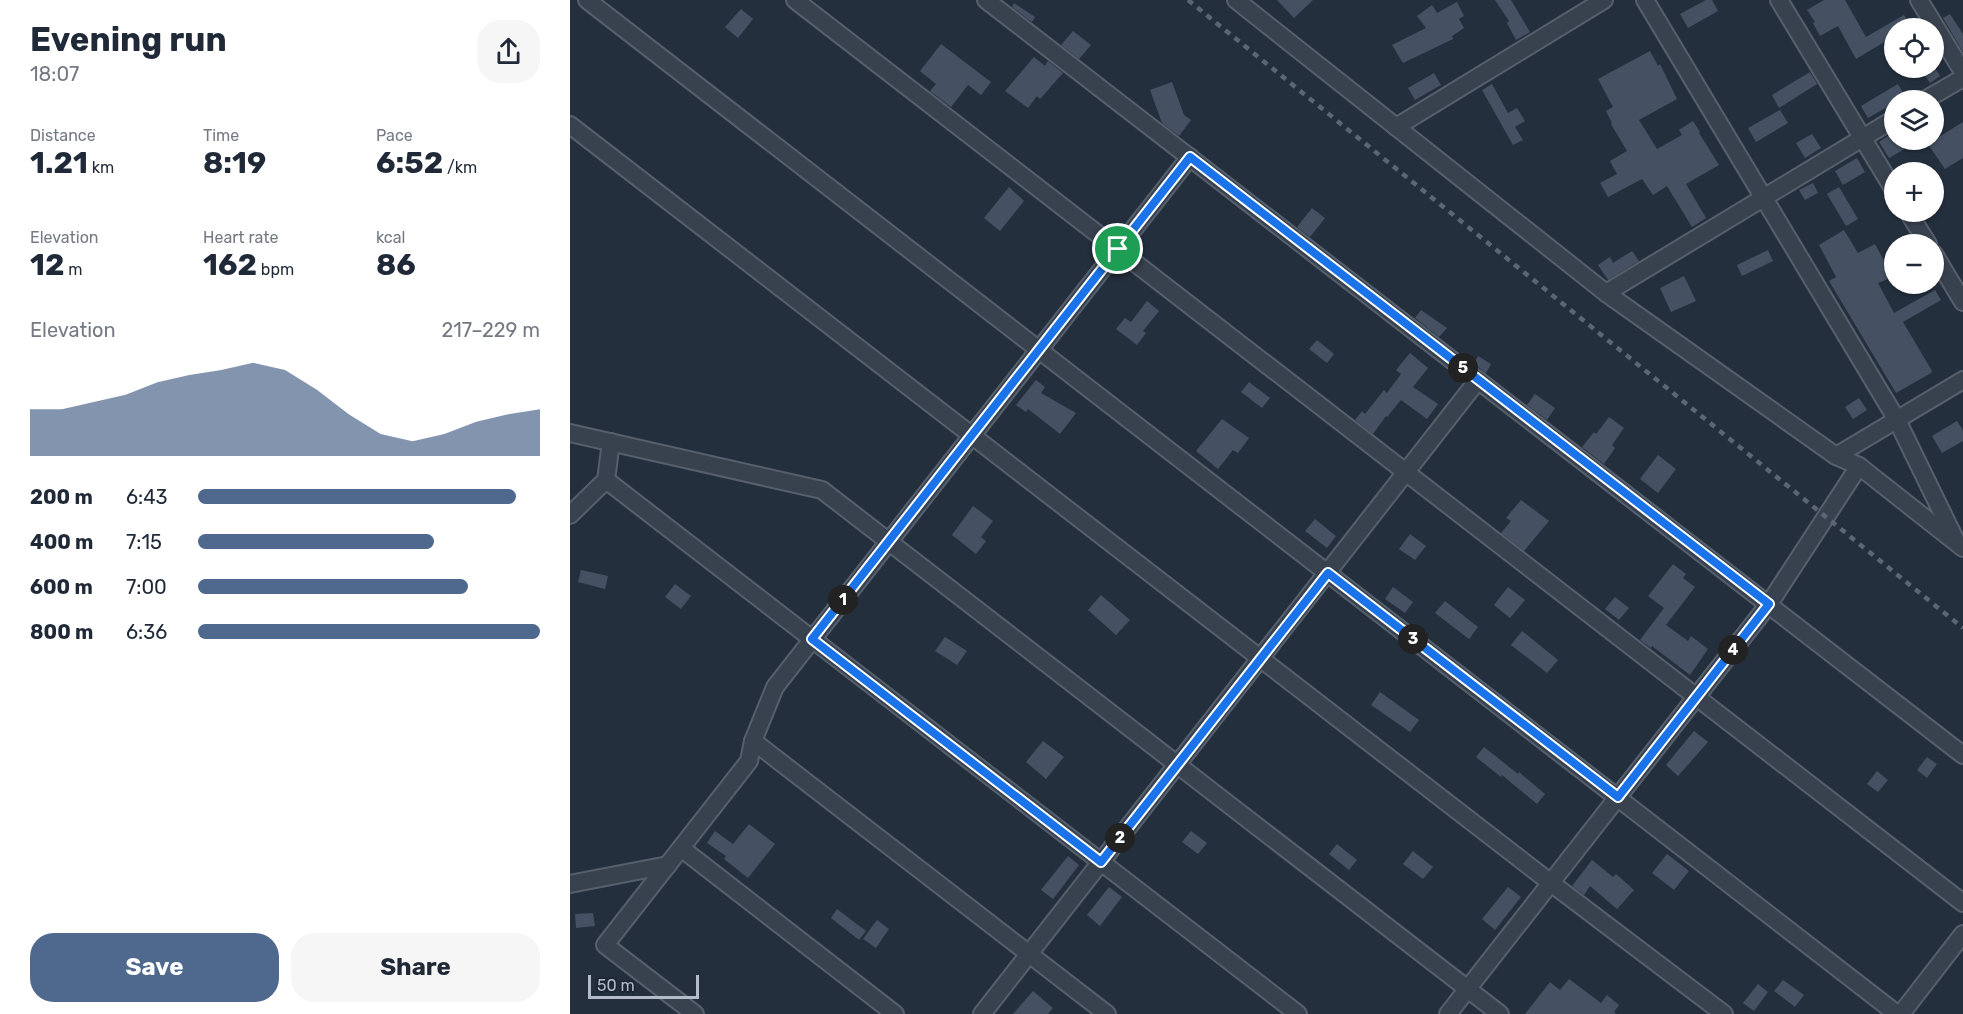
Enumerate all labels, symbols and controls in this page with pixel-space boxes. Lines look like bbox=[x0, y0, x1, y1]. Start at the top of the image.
map controls bbox=[1884, 18, 1944, 294]
button: locate bbox=[1884, 18, 1944, 78]
text: Evening run bbox=[30, 20, 227, 59]
button: share bbox=[477, 20, 540, 83]
text: 18:07 bbox=[30, 62, 79, 86]
button: layers bbox=[1884, 90, 1944, 150]
text: Distance bbox=[30, 126, 96, 145]
text: Time bbox=[203, 126, 239, 145]
text: Pace bbox=[376, 126, 413, 145]
text: 1.21 bbox=[30, 145, 88, 181]
text: 8:19 bbox=[203, 145, 266, 181]
text: 6:52 bbox=[376, 145, 443, 181]
text: km bbox=[88, 158, 114, 177]
text: /km bbox=[443, 158, 477, 177]
button: + bbox=[1884, 162, 1944, 222]
pin bbox=[1092, 223, 1143, 274]
text: Elevation bbox=[30, 228, 99, 247]
text: Heart rate bbox=[203, 228, 278, 247]
text: kcal bbox=[376, 228, 405, 247]
icon: arrive bbox=[1101, 232, 1134, 265]
button: − bbox=[1884, 234, 1944, 294]
text: 12 bbox=[30, 247, 64, 283]
text: 162 bbox=[203, 247, 257, 283]
text: 86 bbox=[376, 247, 416, 283]
text: m bbox=[64, 260, 83, 279]
text: bpm bbox=[257, 260, 294, 279]
text: Elevation bbox=[30, 318, 116, 342]
text: 217–229 m bbox=[441, 318, 540, 342]
pin: 5 bbox=[1448, 353, 1478, 383]
text: 5 bbox=[1458, 358, 1468, 377]
text: 200 m bbox=[30, 485, 93, 509]
text: 6:43 bbox=[126, 485, 168, 509]
text: 400 m bbox=[30, 530, 93, 554]
text: 7:15 bbox=[126, 530, 162, 554]
text: 600 m bbox=[30, 575, 93, 599]
text: 7:00 bbox=[126, 575, 167, 599]
pin: 1 bbox=[828, 585, 858, 615]
text: 1 bbox=[839, 590, 847, 609]
text: 800 m bbox=[30, 620, 93, 644]
text: 6:36 bbox=[126, 620, 167, 644]
pin: 3 bbox=[1398, 624, 1428, 654]
text: 3 bbox=[1408, 629, 1418, 648]
pin: 4 bbox=[1718, 635, 1748, 665]
text: 4 bbox=[1728, 640, 1738, 659]
pin: 2 bbox=[1105, 823, 1135, 853]
text: 2 bbox=[1115, 828, 1125, 847]
button: Save bbox=[30, 933, 279, 1002]
button: Share bbox=[291, 933, 540, 1002]
scale bar bbox=[588, 972, 699, 1000]
text: 50 m bbox=[597, 976, 635, 995]

